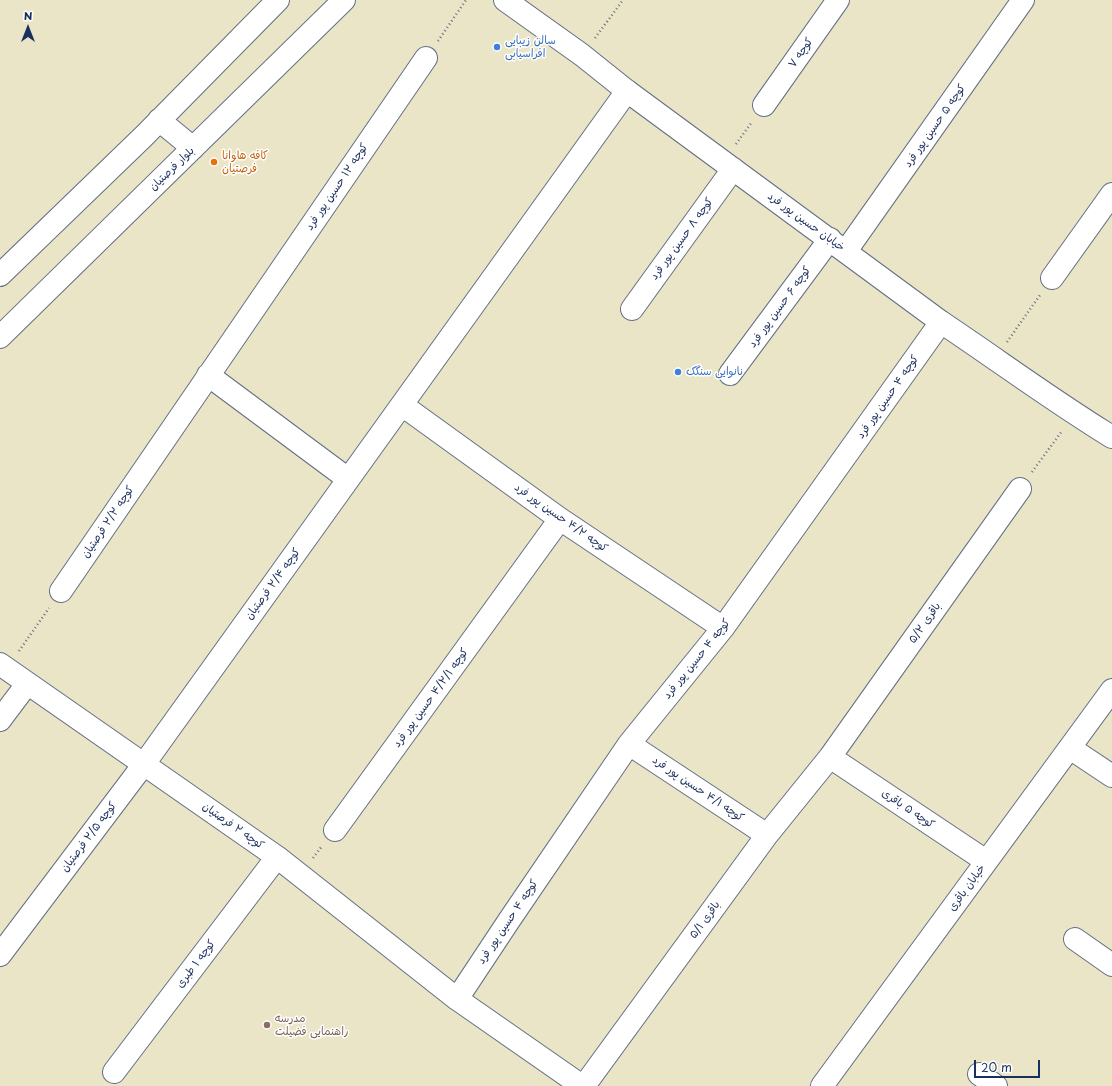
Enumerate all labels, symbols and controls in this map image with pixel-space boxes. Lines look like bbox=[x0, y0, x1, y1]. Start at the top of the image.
text: N bbox=[24, 7, 32, 24]
north arrow bbox=[8, 8, 48, 48]
place label: سالن زیبایی افراسیابی bbox=[505, 34, 556, 60]
street label: کوچه ۷ bbox=[786, 35, 816, 71]
marker: سالن زیبایی افراسیابی bbox=[492, 42, 502, 52]
street label: کوچه ۵ حسین پور فرد bbox=[901, 82, 969, 170]
street label: کوچه ۱۲ حسین پور فرد bbox=[303, 141, 371, 233]
street label: بلوار فرصتیان bbox=[147, 144, 197, 194]
place label: کافه هاوانا فرصتیان bbox=[222, 149, 268, 175]
marker: کافه هاوانا فرصتیان bbox=[209, 157, 219, 167]
street label: خیابان حسین پور فرد bbox=[765, 190, 847, 254]
street label: کوچه ۸ حسین پور فرد bbox=[648, 195, 716, 283]
street label: کوچه ۶ حسین پور فرد bbox=[746, 264, 814, 350]
street label: کوچه ۴ حسین پور فرد bbox=[854, 353, 922, 441]
place label: نانوایی سنگک bbox=[686, 365, 744, 379]
marker: نانوایی سنگک bbox=[673, 367, 683, 377]
street label: کوچه ۴/۲ حسین پور فرد bbox=[512, 481, 610, 555]
street label: کوچه ۲/۲ فرصتیان bbox=[79, 483, 137, 561]
street label: کوچه ۲/۴ فرصتیان bbox=[243, 546, 303, 622]
street label: باقری ۵/۲ bbox=[906, 600, 944, 646]
street label: کوچه ۴ حسین پور فرد bbox=[661, 616, 733, 702]
street label: کوچه ۴/۲/۱ حسین پور فرد bbox=[391, 646, 471, 750]
street label: کوچه ۴/۱ حسین پور فرد bbox=[650, 753, 746, 825]
street label: کوچه ۵ باقری bbox=[879, 787, 937, 831]
street label: کوچه ۲/۵ فرصتیان bbox=[58, 799, 120, 875]
street label: کوچه ۲ فرصتیان bbox=[200, 800, 266, 852]
street label: خیابان باقری bbox=[946, 862, 988, 914]
street label: کوچه ۴ حسین پور فرد bbox=[475, 877, 541, 967]
street label: باقری ۵/۱ bbox=[687, 899, 723, 941]
street label: کوچه ۱ طبری bbox=[174, 937, 218, 991]
place label: مدرسه راهنمایی فضیلت bbox=[275, 1012, 348, 1038]
marker: مدرسه راهنمایی فضیلت bbox=[262, 1020, 272, 1030]
scale bar bbox=[976, 1052, 1042, 1078]
text: 20 m bbox=[981, 1058, 1012, 1076]

